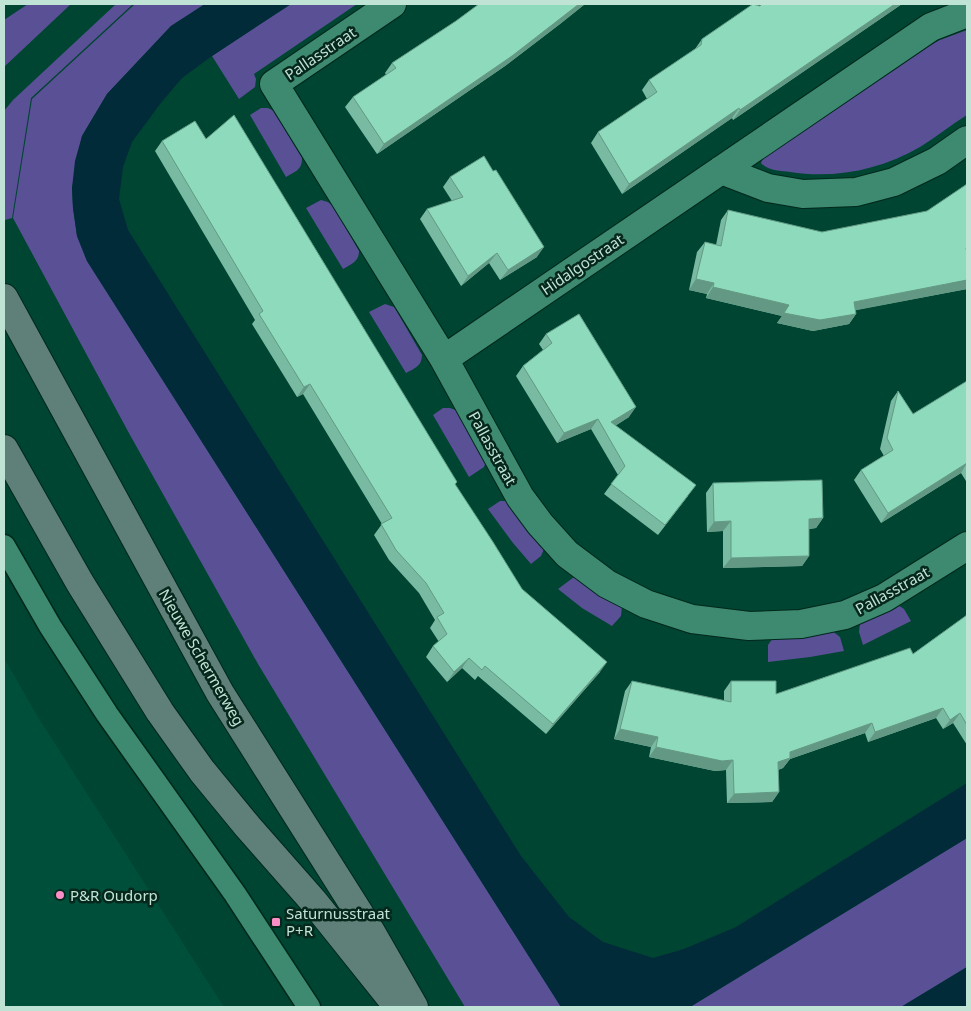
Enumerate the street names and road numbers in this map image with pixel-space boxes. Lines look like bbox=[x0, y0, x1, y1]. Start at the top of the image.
street label: Pallasstraat bbox=[281, 22, 360, 84]
street label: Hidalgostraat bbox=[537, 229, 628, 299]
street label: Pallasstraat bbox=[464, 407, 522, 489]
street label: Pallasstraat bbox=[851, 561, 933, 619]
street label: Nieuwe Schermerweg bbox=[155, 585, 249, 729]

